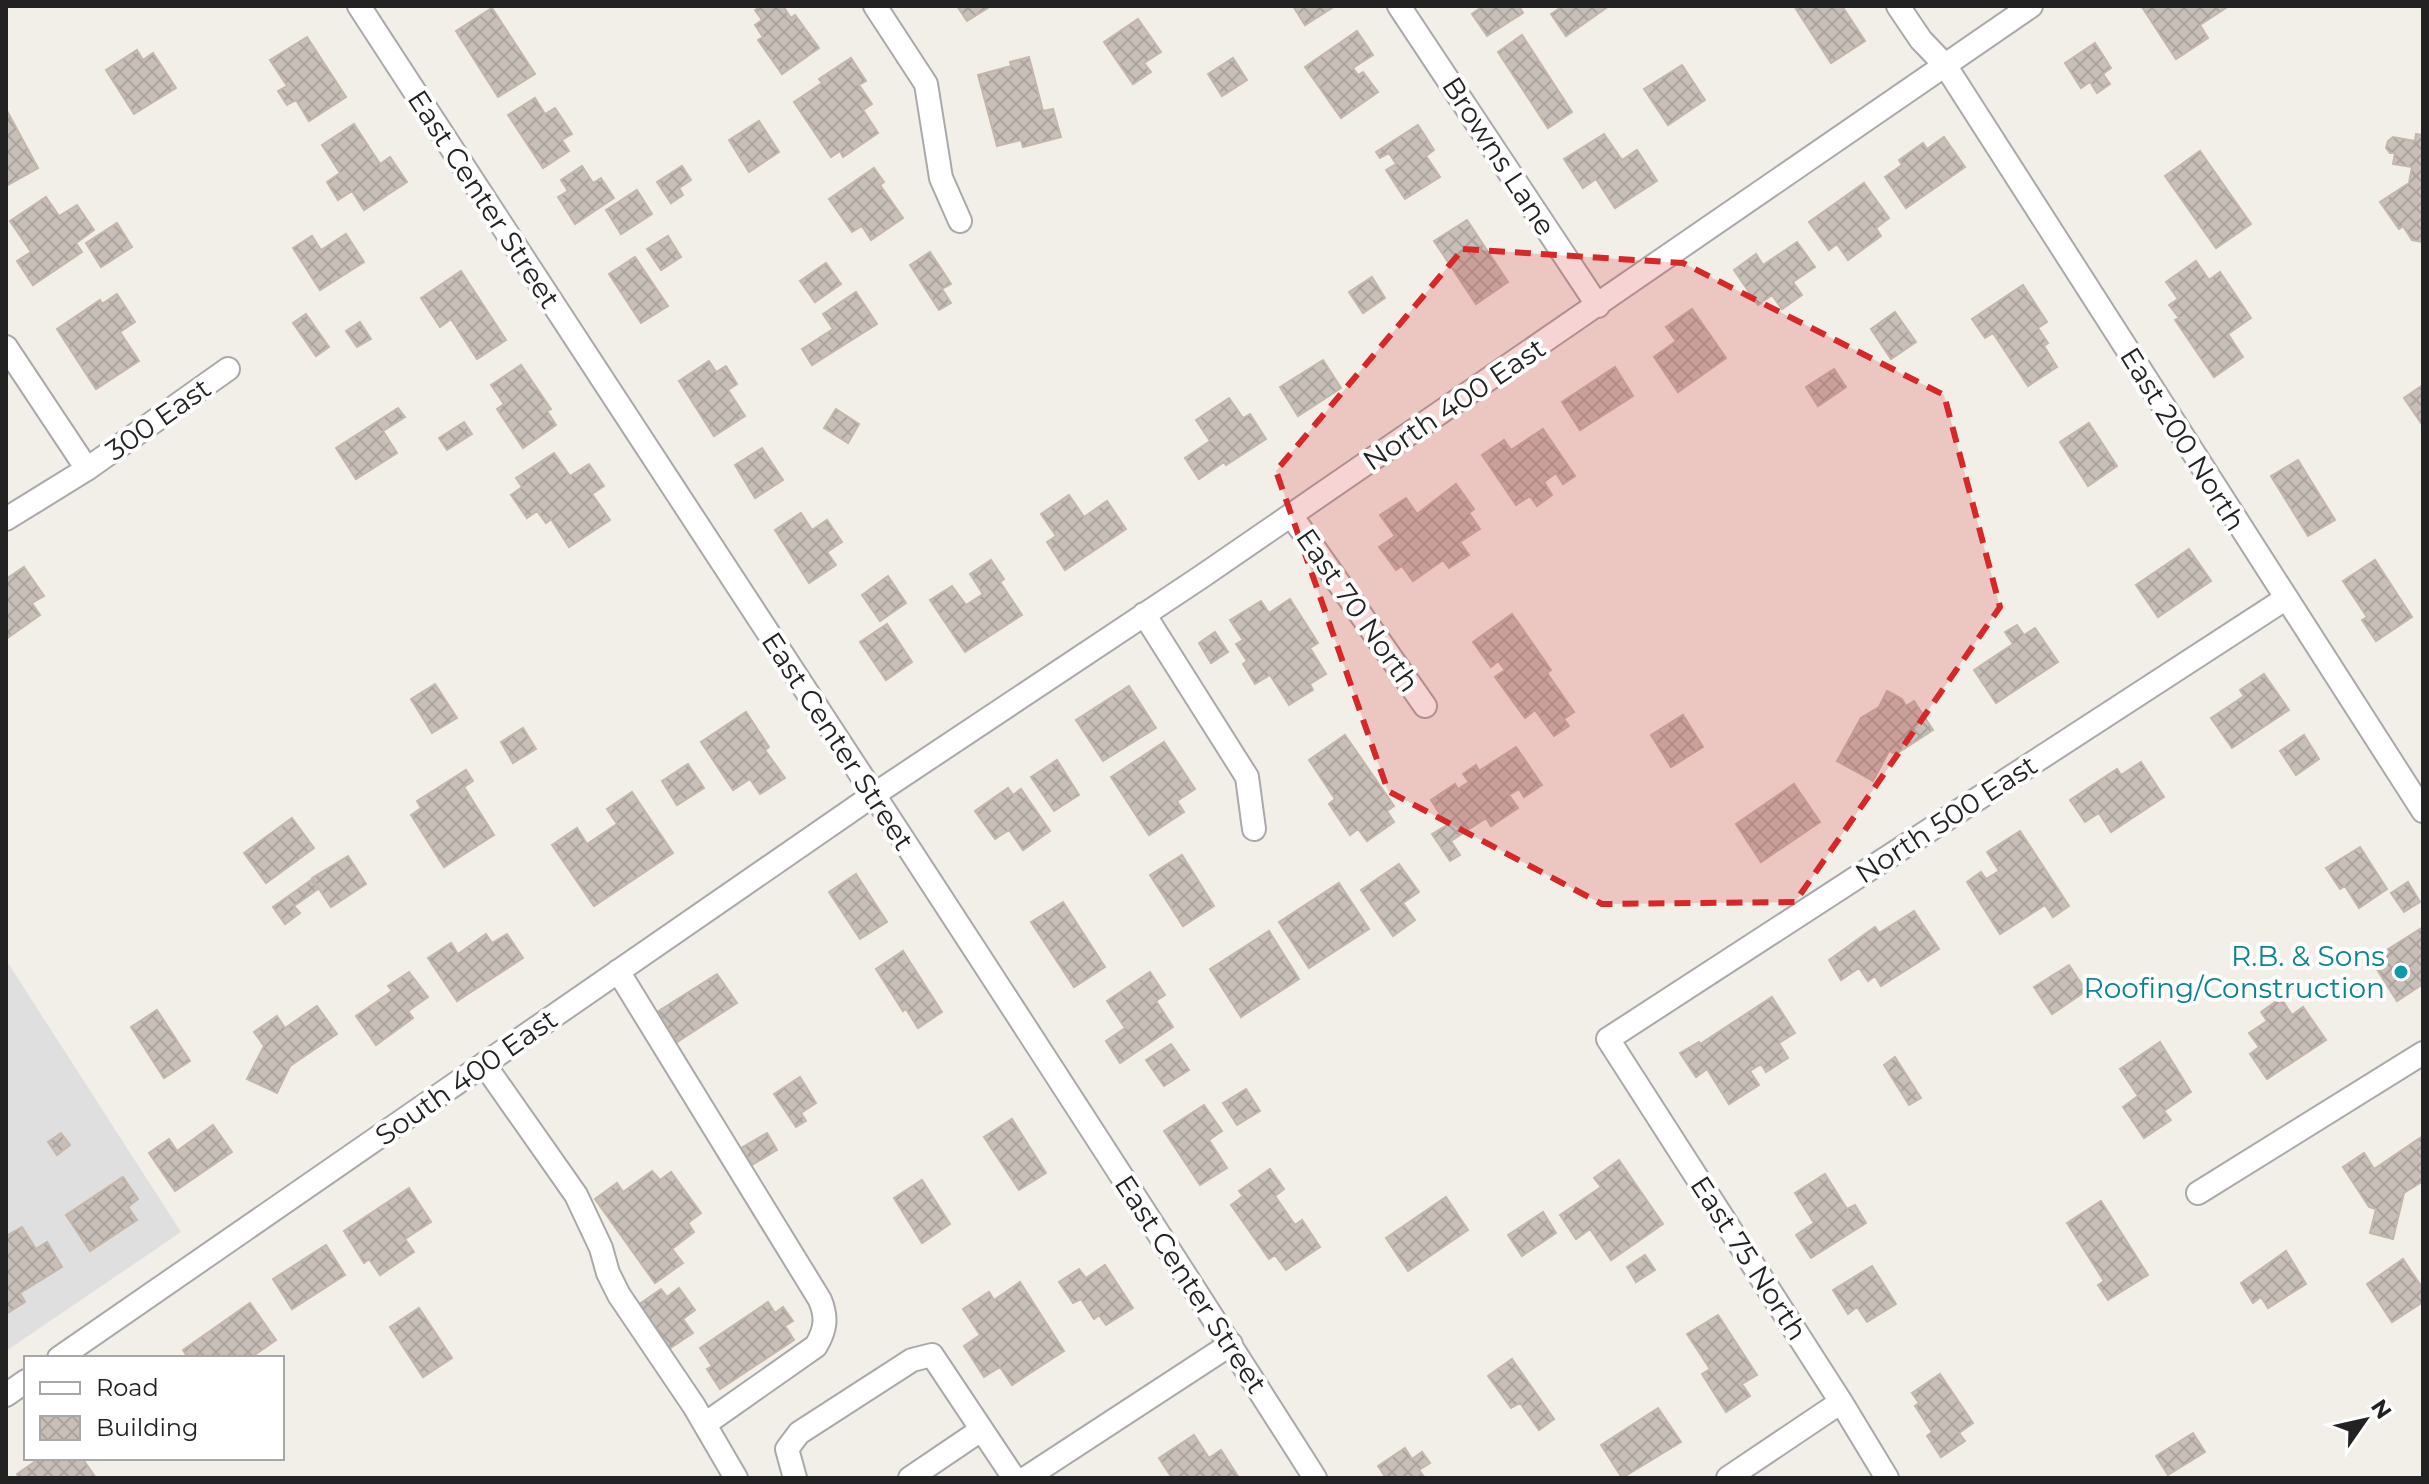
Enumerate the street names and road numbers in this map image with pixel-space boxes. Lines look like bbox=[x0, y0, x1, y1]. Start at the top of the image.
street label: Browns Lane bbox=[1435, 70, 1563, 242]
street label: East Center Street bbox=[401, 83, 567, 315]
street label: North 400 East bbox=[1356, 330, 1552, 478]
street label: East 200 North bbox=[2113, 341, 2253, 537]
street label: 300 East bbox=[99, 371, 217, 467]
street label: East 70 North bbox=[1289, 522, 1427, 698]
street label: East Center Street bbox=[755, 625, 921, 857]
street label: North 500 East bbox=[1849, 748, 2043, 890]
street label: South 400 East bbox=[369, 1002, 563, 1152]
street label: East Center Street bbox=[1108, 1168, 1274, 1400]
street label: East 75 North bbox=[1683, 1170, 1815, 1346]

